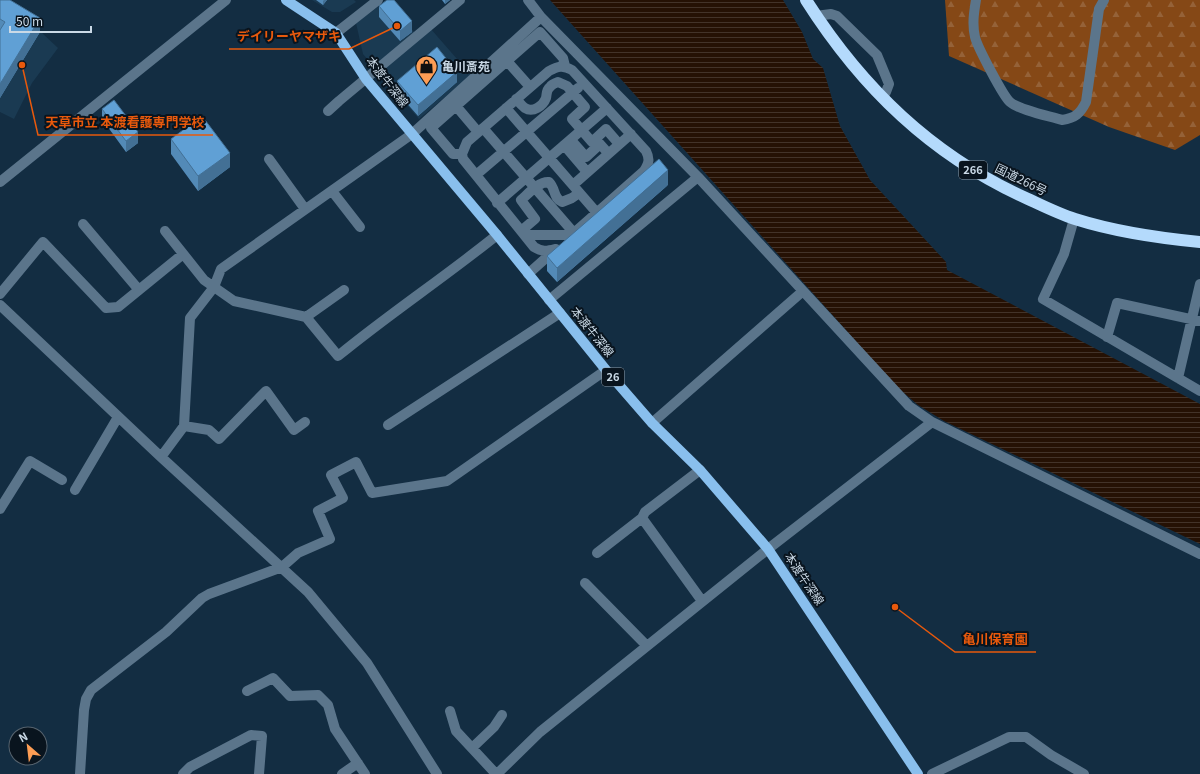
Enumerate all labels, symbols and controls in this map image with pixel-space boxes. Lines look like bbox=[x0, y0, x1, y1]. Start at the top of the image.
scale bar bbox=[10, 8, 91, 34]
text: 50 m bbox=[16, 12, 43, 29]
callout: デイリーヤマザキ bbox=[229, 24, 349, 49]
text: デイリーヤマザキ bbox=[237, 26, 341, 45]
street label: 本渡牛深線 bbox=[363, 52, 413, 110]
shop icon: 亀川斎苑 bbox=[414, 54, 440, 87]
place label: 亀川斎苑 bbox=[442, 57, 490, 74]
callout: 天草市立 本渡看護専門学校 bbox=[38, 110, 213, 135]
text: 天草市立 本渡看護専門学校 bbox=[46, 112, 204, 131]
street label: 国道266号 bbox=[993, 159, 1051, 199]
road number: 266 bbox=[959, 161, 987, 179]
street label: 本渡牛深線 bbox=[568, 302, 619, 360]
road number: 26 bbox=[602, 368, 624, 386]
street label: 本渡牛深線 bbox=[781, 549, 829, 608]
callout: 亀川保育園 bbox=[955, 627, 1036, 652]
text: 亀川保育園 bbox=[962, 629, 1028, 648]
north arrow bbox=[8, 726, 48, 766]
text: N bbox=[15, 727, 30, 745]

